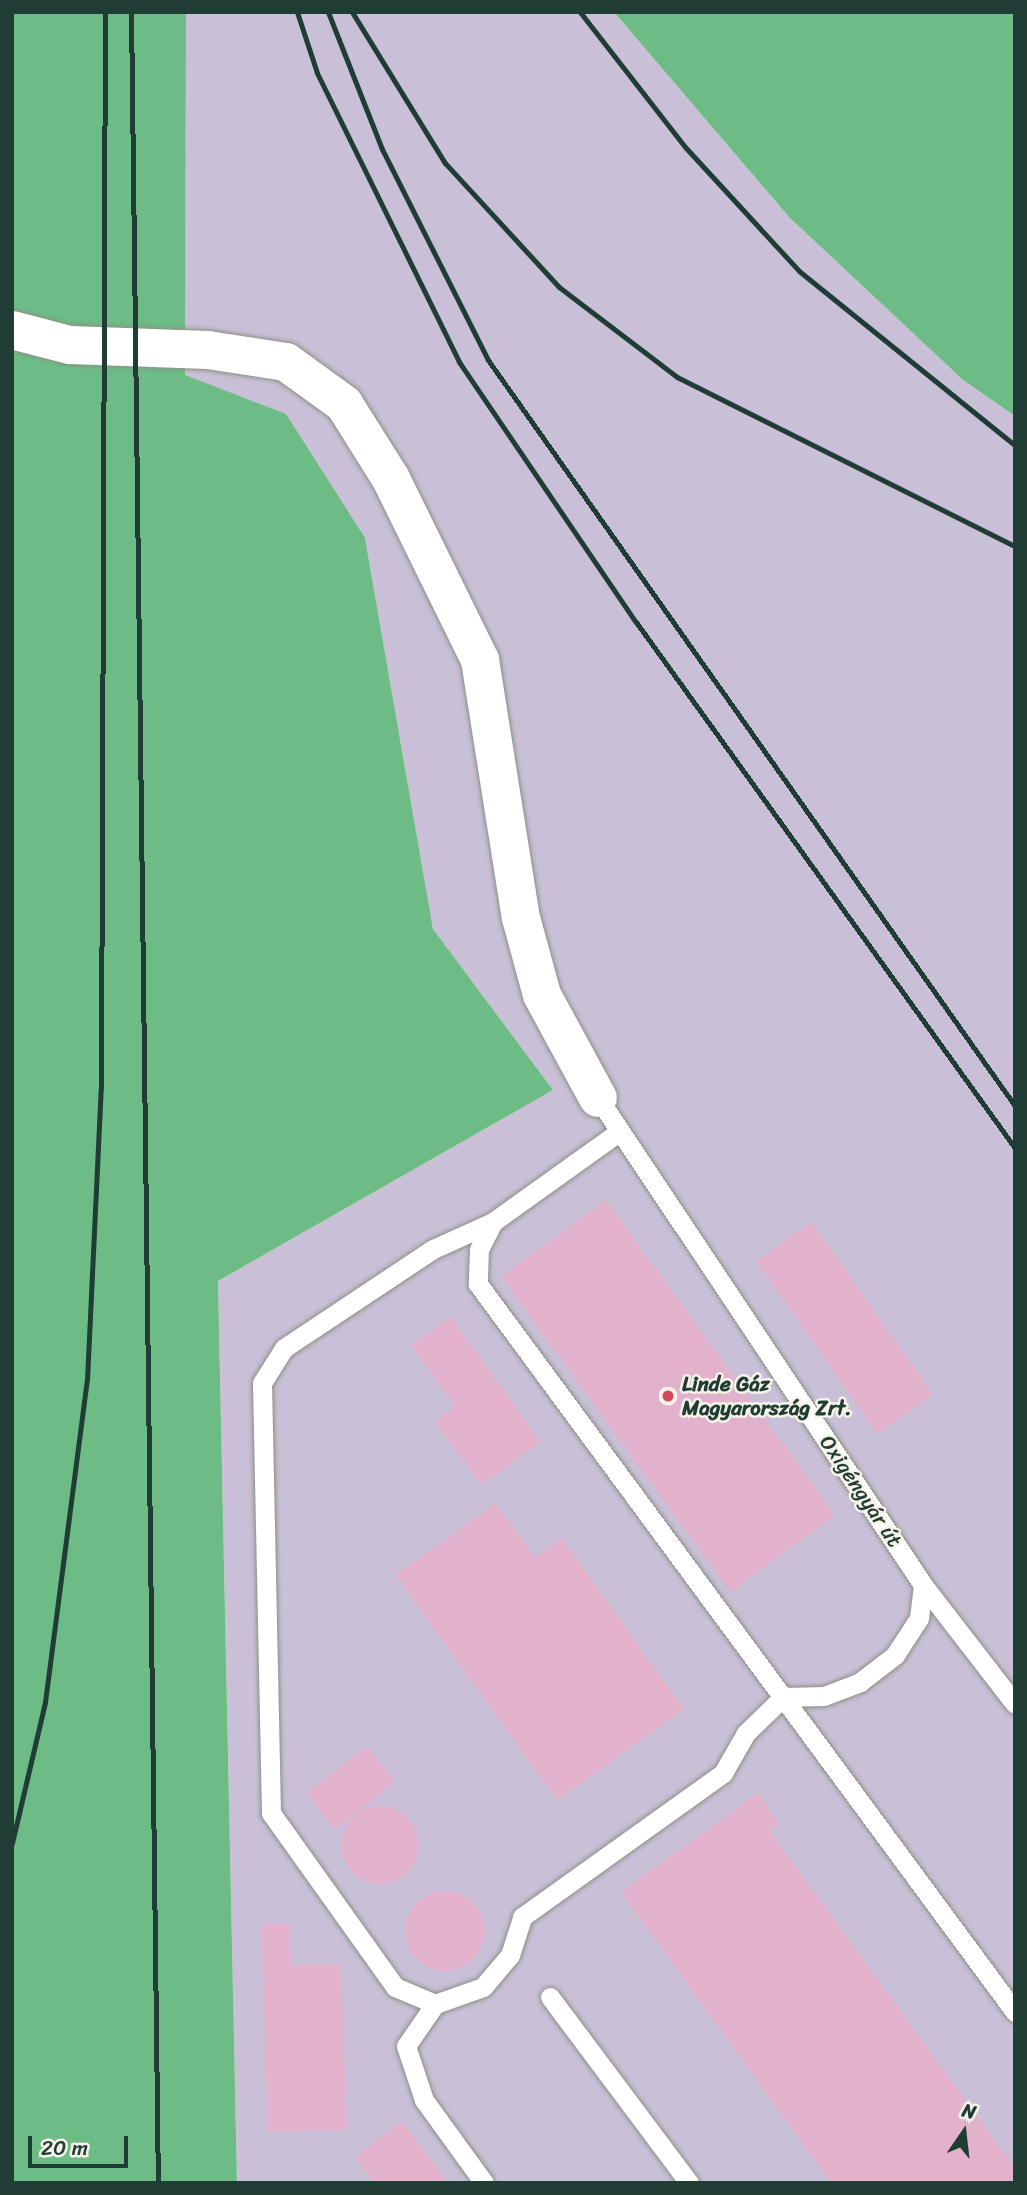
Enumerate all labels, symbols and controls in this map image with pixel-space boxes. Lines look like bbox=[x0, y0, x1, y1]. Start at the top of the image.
place label: Linde Gáz Magyarország Zrt. bbox=[682, 1371, 852, 1421]
marker: Linde Gáz Magyarország Zrt. bbox=[660, 1388, 676, 1404]
street label: Oxigéngyár út bbox=[814, 1430, 908, 1552]
text: N bbox=[959, 2094, 980, 2129]
north arrow bbox=[929, 2097, 999, 2167]
scale bar bbox=[32, 2122, 131, 2166]
text: 20 m bbox=[41, 2129, 88, 2167]

